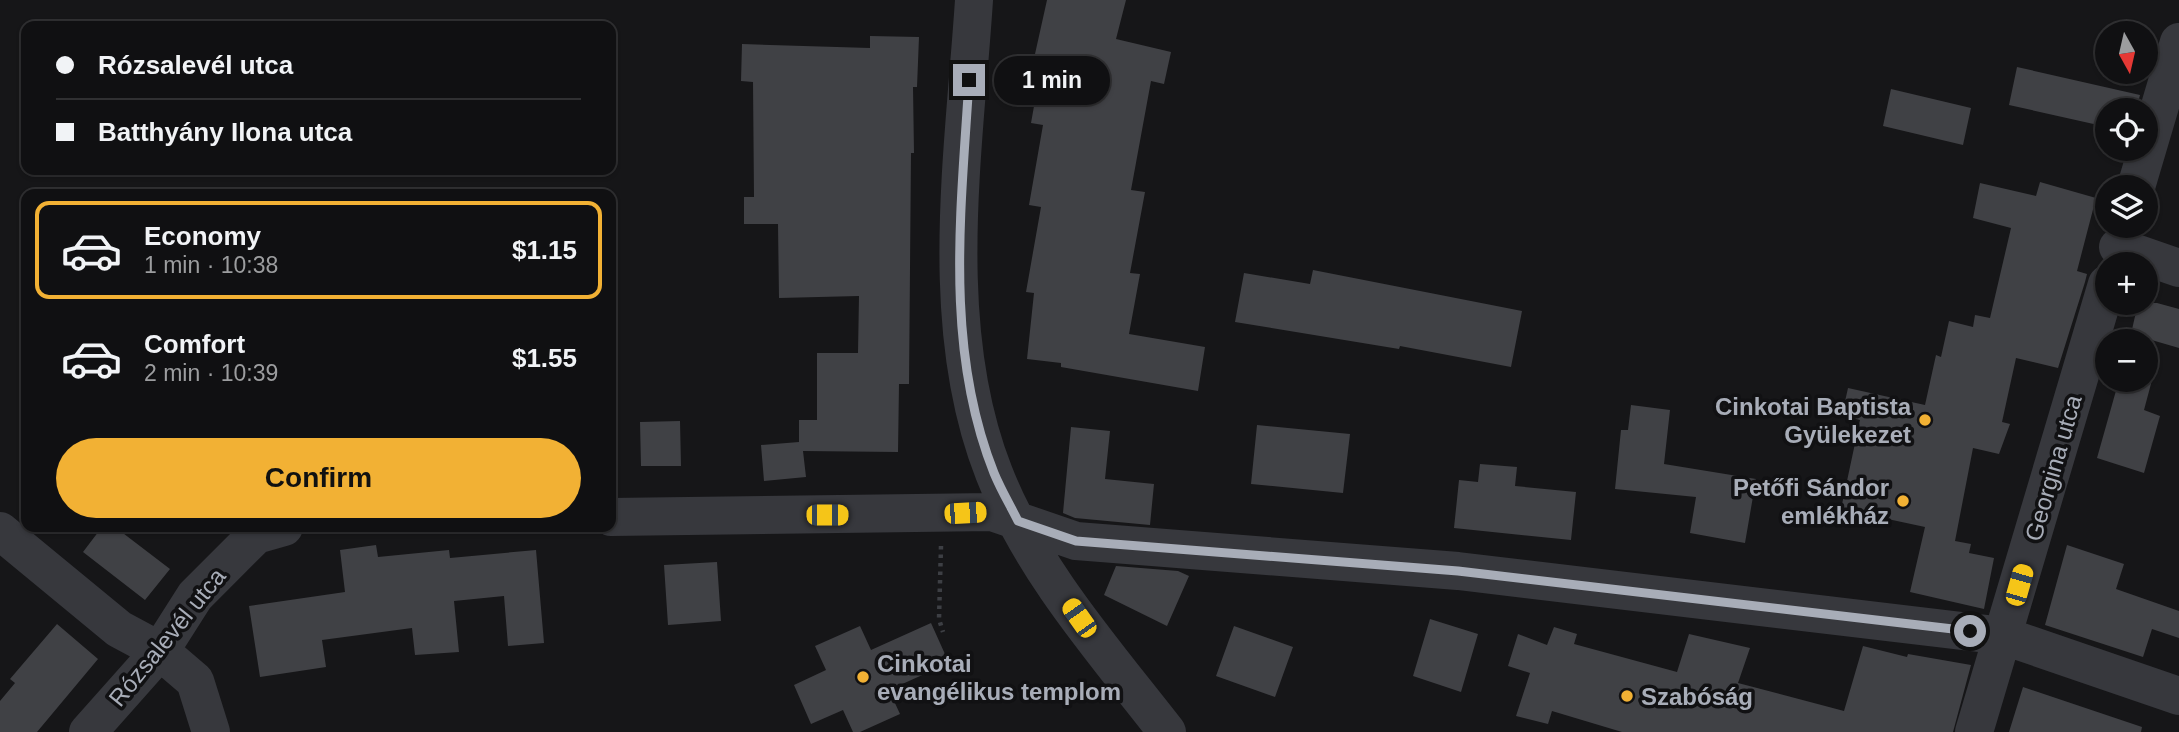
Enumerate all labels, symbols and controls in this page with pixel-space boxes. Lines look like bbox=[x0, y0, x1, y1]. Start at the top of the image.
north arrow bbox=[2095, 21, 2158, 84]
map controls bbox=[2095, 21, 2158, 392]
text: Rózsalevél utca bbox=[98, 50, 293, 80]
callout: 1 min bbox=[993, 56, 1109, 104]
route end bbox=[953, 64, 985, 96]
text: 1 min bbox=[1022, 67, 1082, 93]
button: locate bbox=[2095, 98, 2158, 161]
text: Batthyány Ilona utca bbox=[98, 117, 352, 147]
button: layers bbox=[2095, 175, 2158, 238]
icon: car bbox=[60, 219, 123, 282]
text: Economy bbox=[144, 221, 261, 251]
text: $1.15 bbox=[512, 235, 577, 265]
text: 1 min · 10:38 bbox=[144, 252, 278, 278]
button: + bbox=[2095, 252, 2158, 315]
icon: car bbox=[60, 327, 123, 390]
text: Comfort bbox=[144, 329, 245, 359]
button: − bbox=[2095, 329, 2158, 392]
text: $1.55 bbox=[512, 343, 577, 373]
text: 2 min · 10:39 bbox=[144, 360, 278, 386]
street label: Georgina utca bbox=[2019, 391, 2087, 544]
place label: Cinkotai Baptista Gyülekezet bbox=[1715, 393, 1912, 448]
marker: Cinkotai Baptista Gyülekezet bbox=[1917, 412, 1933, 428]
button: Confirm bbox=[56, 438, 581, 518]
place label: Petőfi Sándor emlékház bbox=[1733, 474, 1889, 529]
marker: Petőfi Sándor emlékház bbox=[1895, 493, 1911, 509]
car bbox=[944, 501, 987, 525]
car bbox=[807, 505, 849, 526]
street label: Rózsalevél utca bbox=[103, 562, 231, 711]
car bbox=[2004, 562, 2035, 608]
car bbox=[1059, 595, 1100, 641]
route start bbox=[1954, 615, 1986, 647]
place label: Cinkotai evangélikus templom bbox=[877, 650, 1121, 705]
marker: Cinkotai evangélikus templom bbox=[855, 669, 871, 685]
place label: Szabóság bbox=[1641, 683, 1753, 710]
marker: Szabóság bbox=[1619, 688, 1635, 704]

